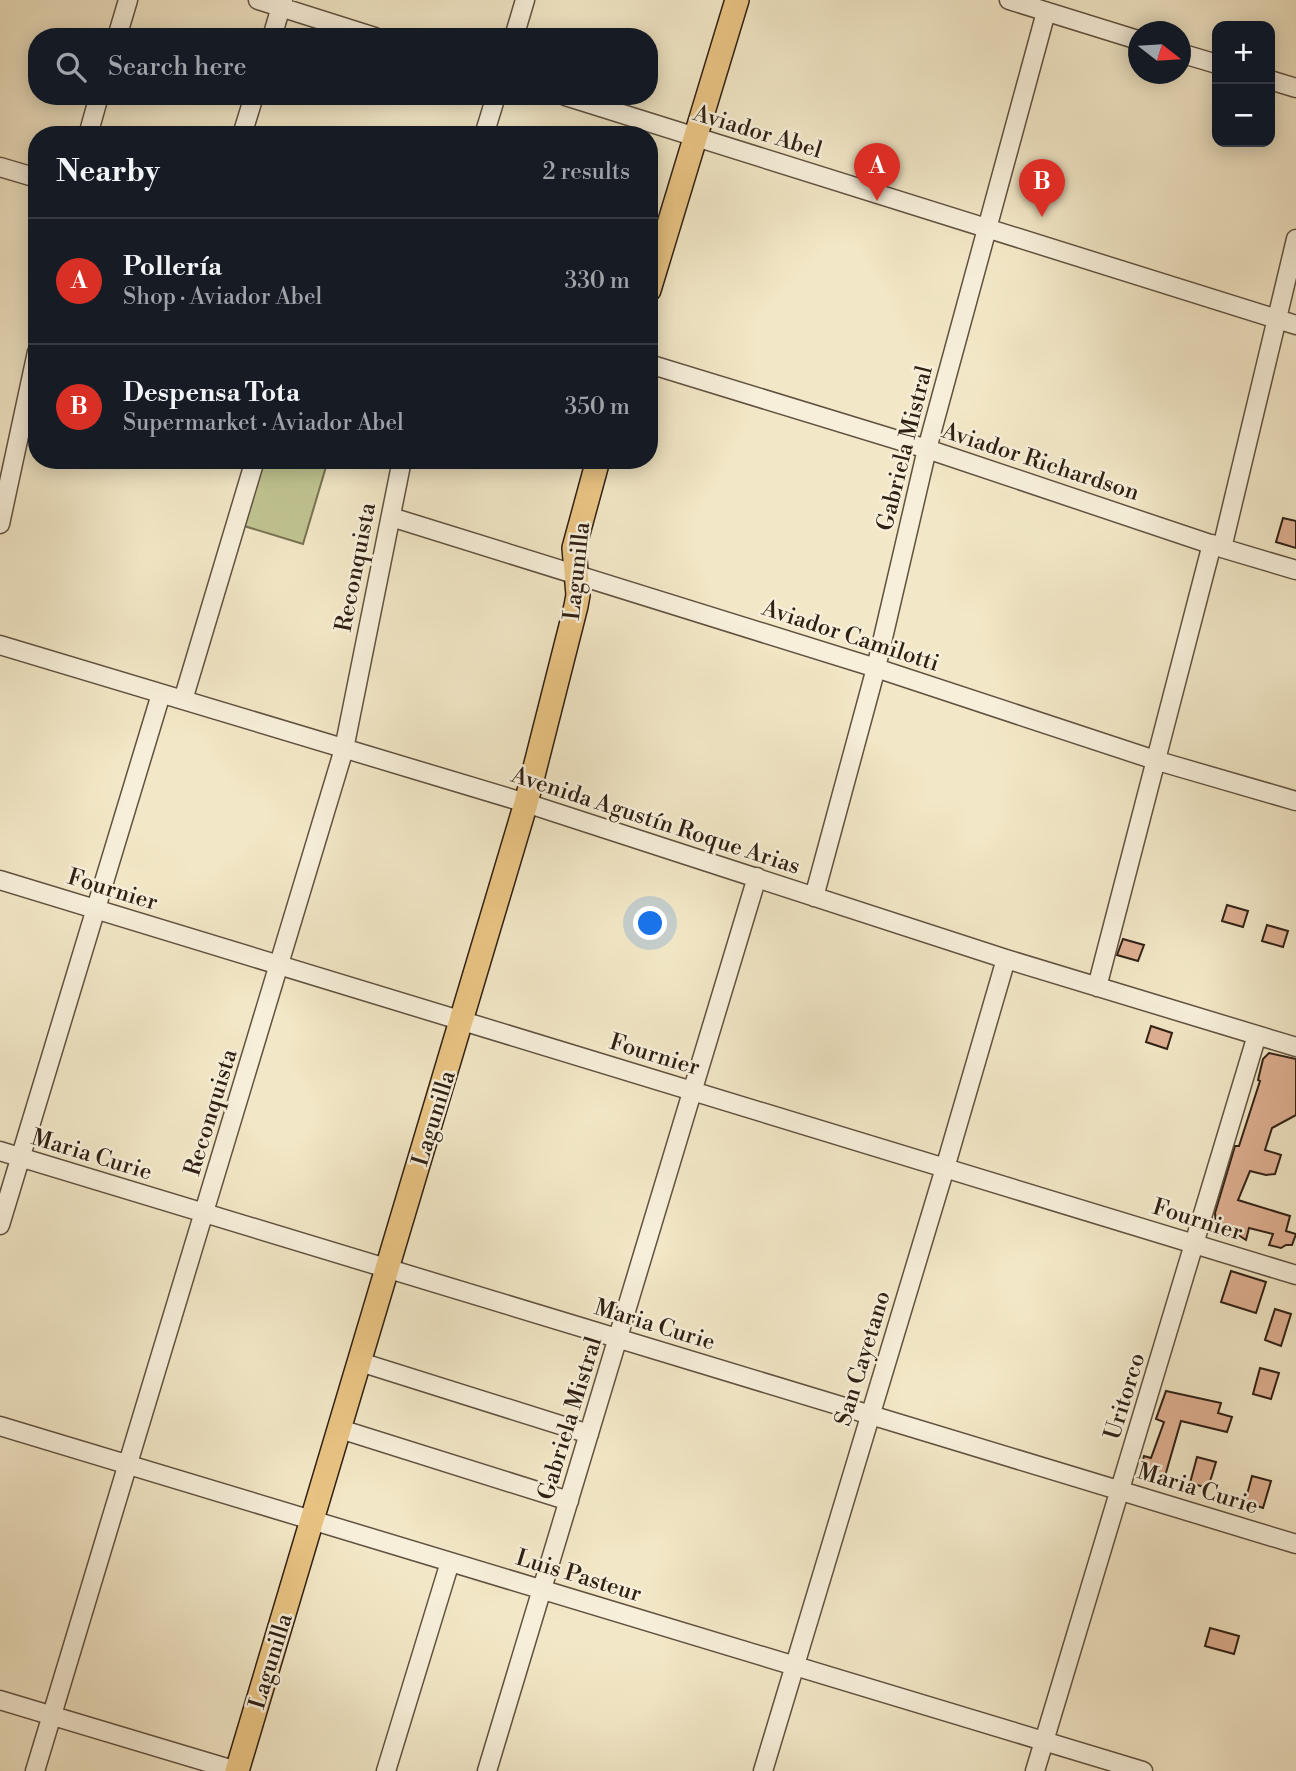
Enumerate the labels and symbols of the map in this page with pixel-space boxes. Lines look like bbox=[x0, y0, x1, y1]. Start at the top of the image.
north arrow bbox=[1128, 21, 1191, 84]
street label: Aviador Abel bbox=[689, 99, 826, 165]
pin: A bbox=[854, 143, 900, 201]
pin: B bbox=[1019, 159, 1065, 217]
street label: Gabriela Mistral bbox=[871, 363, 939, 534]
street label: Aviador Richardson bbox=[938, 417, 1143, 507]
street label: Reconquista bbox=[330, 500, 382, 634]
street label: Lagunilla bbox=[558, 520, 596, 622]
street label: Aviador Camilotti bbox=[758, 594, 943, 678]
street label: Avenida Agustín Roque Arias bbox=[507, 761, 804, 881]
street label: Fournier bbox=[64, 863, 161, 917]
your location bbox=[633, 906, 667, 940]
street label: Fournier bbox=[606, 1028, 703, 1082]
street label: Reconquista bbox=[178, 1045, 244, 1179]
street label: Lagunilla bbox=[406, 1067, 462, 1169]
street label: Maria Curie bbox=[28, 1123, 156, 1187]
street label: Fournier bbox=[1149, 1193, 1246, 1247]
street label: San Cayetano bbox=[829, 1287, 897, 1429]
street label: Maria Curie bbox=[591, 1293, 719, 1357]
street label: Gabriela Mistral bbox=[532, 1333, 608, 1503]
street label: Uritorco bbox=[1099, 1350, 1151, 1443]
street label: Maria Curie bbox=[1134, 1457, 1262, 1521]
street label: Luis Pasteur bbox=[513, 1544, 645, 1608]
street label: Lagunilla bbox=[243, 1610, 299, 1712]

